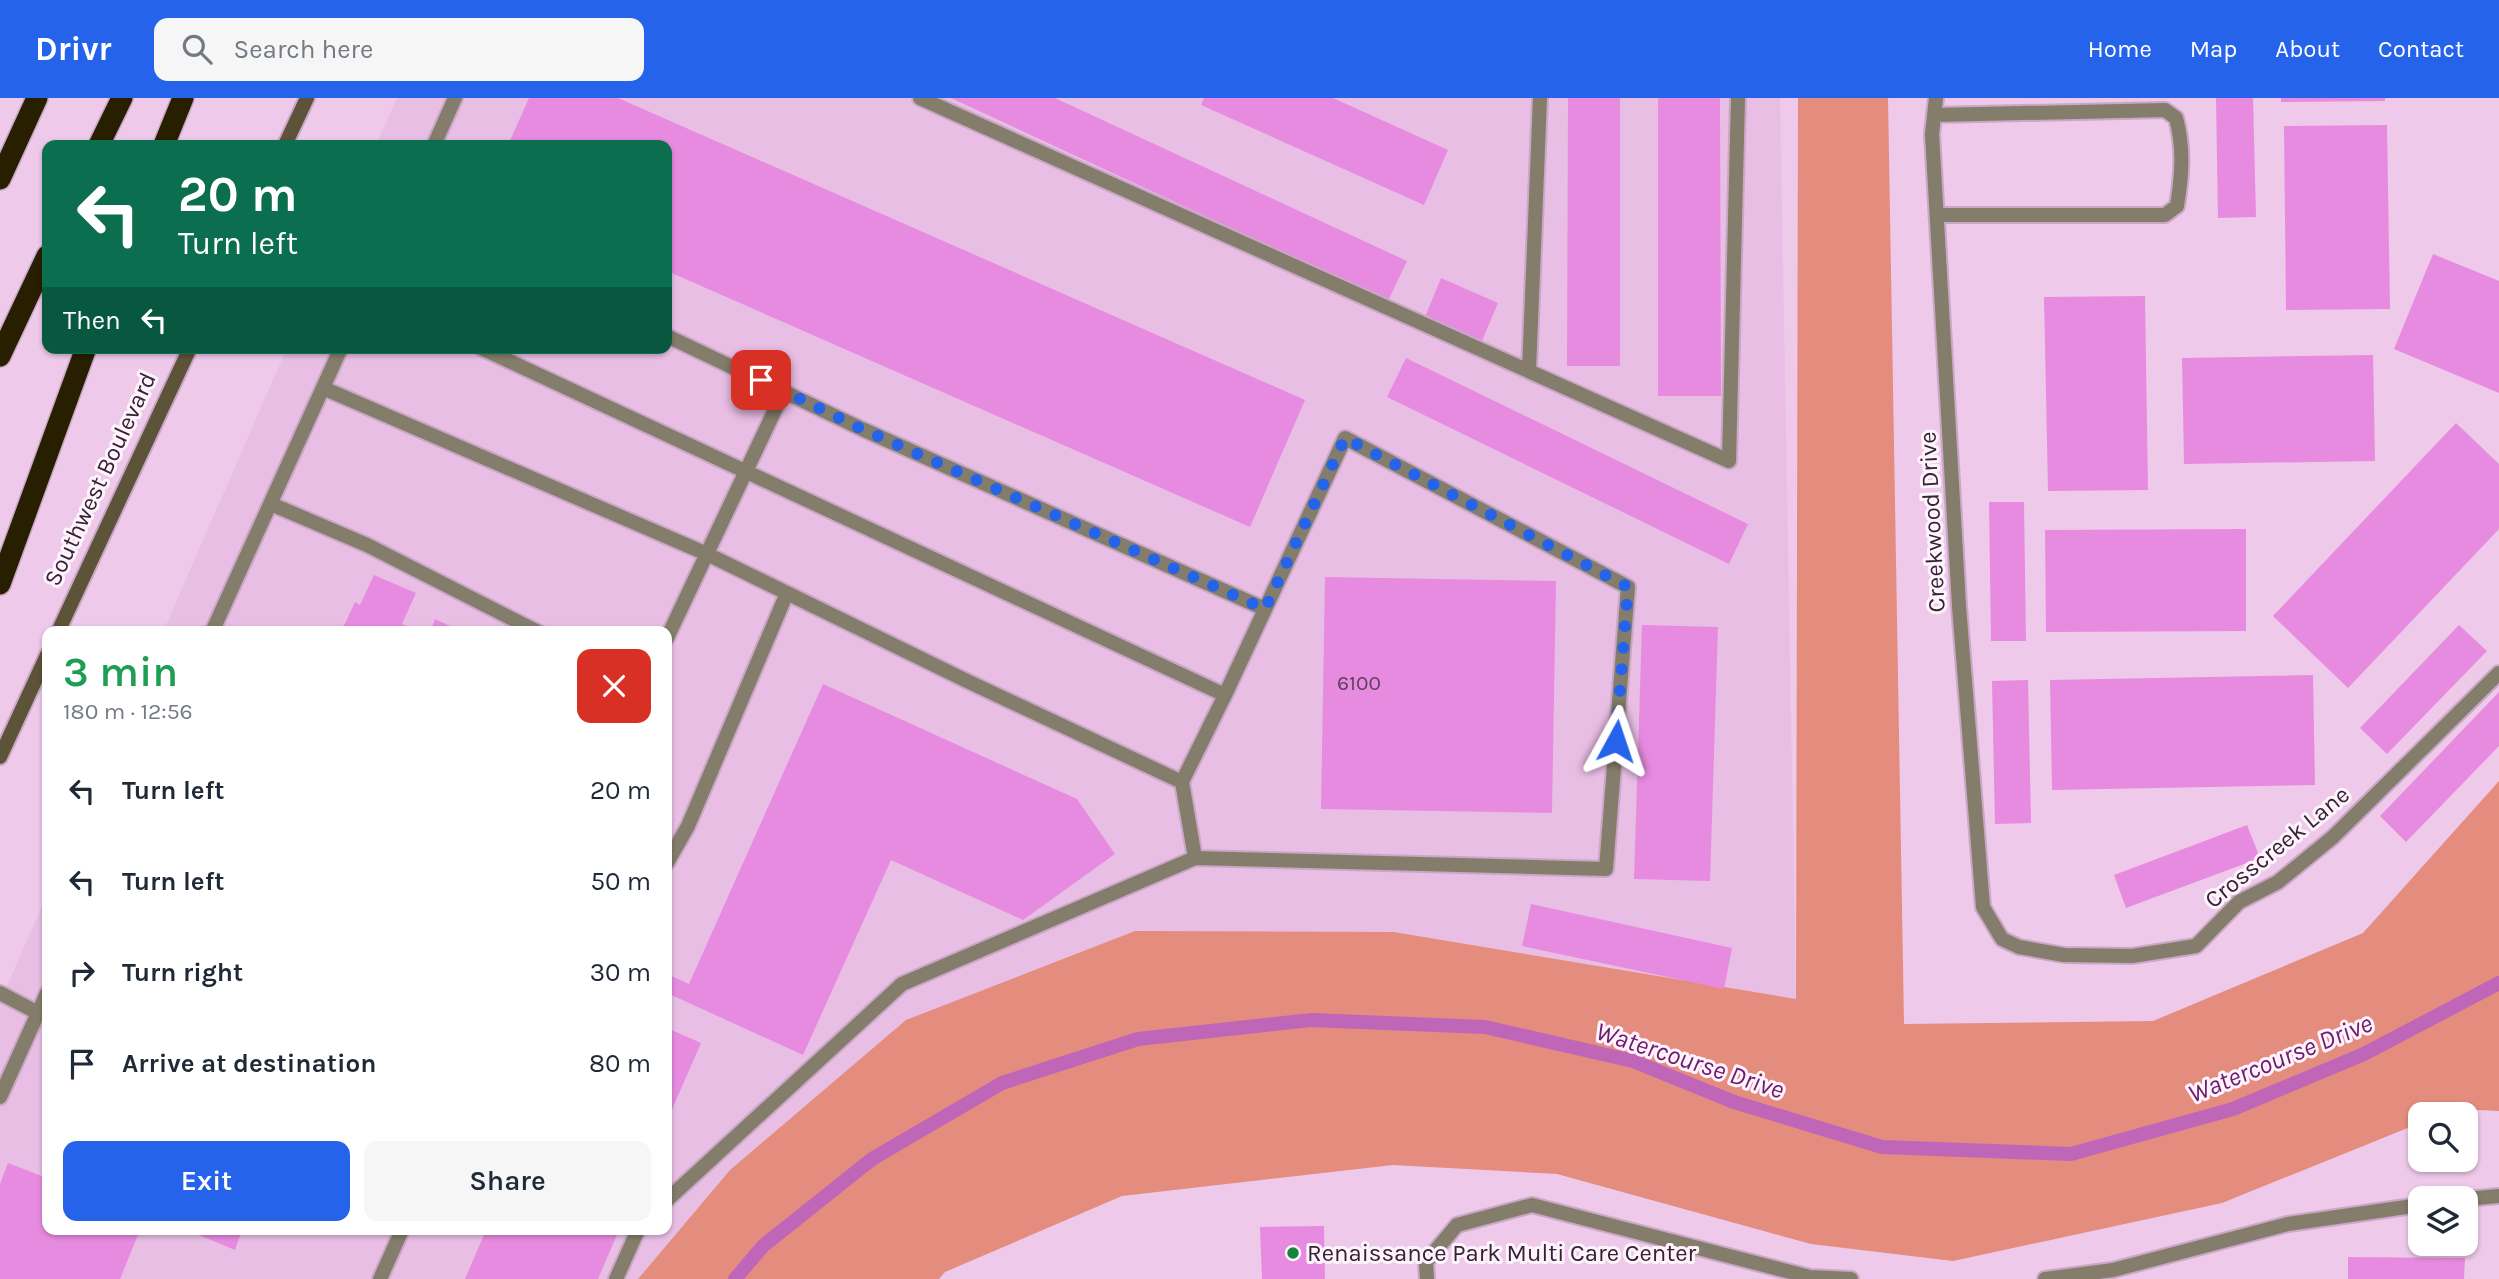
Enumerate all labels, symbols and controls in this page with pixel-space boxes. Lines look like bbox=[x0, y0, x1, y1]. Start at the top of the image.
search box bbox=[154, 18, 644, 81]
text: Drivr bbox=[35, 30, 112, 68]
icon: search bbox=[178, 30, 216, 68]
text: Search here bbox=[234, 34, 373, 65]
text: Home bbox=[2088, 35, 2152, 63]
text: Map bbox=[2190, 35, 2237, 63]
text: About bbox=[2275, 35, 2340, 63]
text: Contact bbox=[2378, 35, 2464, 63]
text: 20 m bbox=[178, 166, 298, 223]
icon: left bbox=[63, 168, 154, 259]
text: Turn left bbox=[178, 225, 298, 262]
icon: left bbox=[135, 301, 173, 339]
text: Then bbox=[63, 305, 121, 336]
pin bbox=[731, 350, 791, 410]
icon: arrive bbox=[742, 361, 780, 399]
street label: Southwest Boulevard bbox=[38, 368, 162, 590]
street label: Creekwood Drive bbox=[1913, 431, 1951, 613]
text: 3 min bbox=[63, 647, 178, 697]
button: close bbox=[577, 649, 651, 723]
house number: 6100 bbox=[1337, 671, 1381, 695]
text: 180 m · 12:56 bbox=[63, 698, 193, 725]
position arrow bbox=[1579, 704, 1653, 778]
icon: left bbox=[63, 772, 101, 810]
text: Turn left bbox=[122, 775, 224, 806]
text: 20 m bbox=[590, 775, 651, 806]
street label: Crosscreek Lane bbox=[2199, 780, 2355, 914]
icon: left bbox=[63, 863, 101, 901]
text: Turn left bbox=[122, 866, 224, 897]
text: 50 m bbox=[590, 866, 651, 897]
icon: right bbox=[63, 954, 101, 992]
text: Turn right bbox=[122, 957, 243, 988]
text: 30 m bbox=[590, 957, 651, 988]
water label: Watercourse Drive bbox=[2184, 1007, 2377, 1110]
water label: Watercourse Drive bbox=[1592, 1015, 1788, 1106]
icon: arrive bbox=[63, 1045, 101, 1083]
text: Arrive at destination bbox=[122, 1048, 376, 1079]
text: 80 m bbox=[589, 1048, 651, 1079]
map controls bbox=[2408, 1102, 2478, 1256]
button: search bbox=[2408, 1102, 2478, 1172]
button: Exit bbox=[63, 1141, 350, 1221]
button: Share bbox=[364, 1141, 651, 1221]
button: layers bbox=[2408, 1186, 2478, 1256]
place label: Renaissance Park Multi Care Center bbox=[1307, 1239, 1697, 1267]
marker: Renaissance Park Multi Care Center bbox=[1285, 1245, 1301, 1261]

